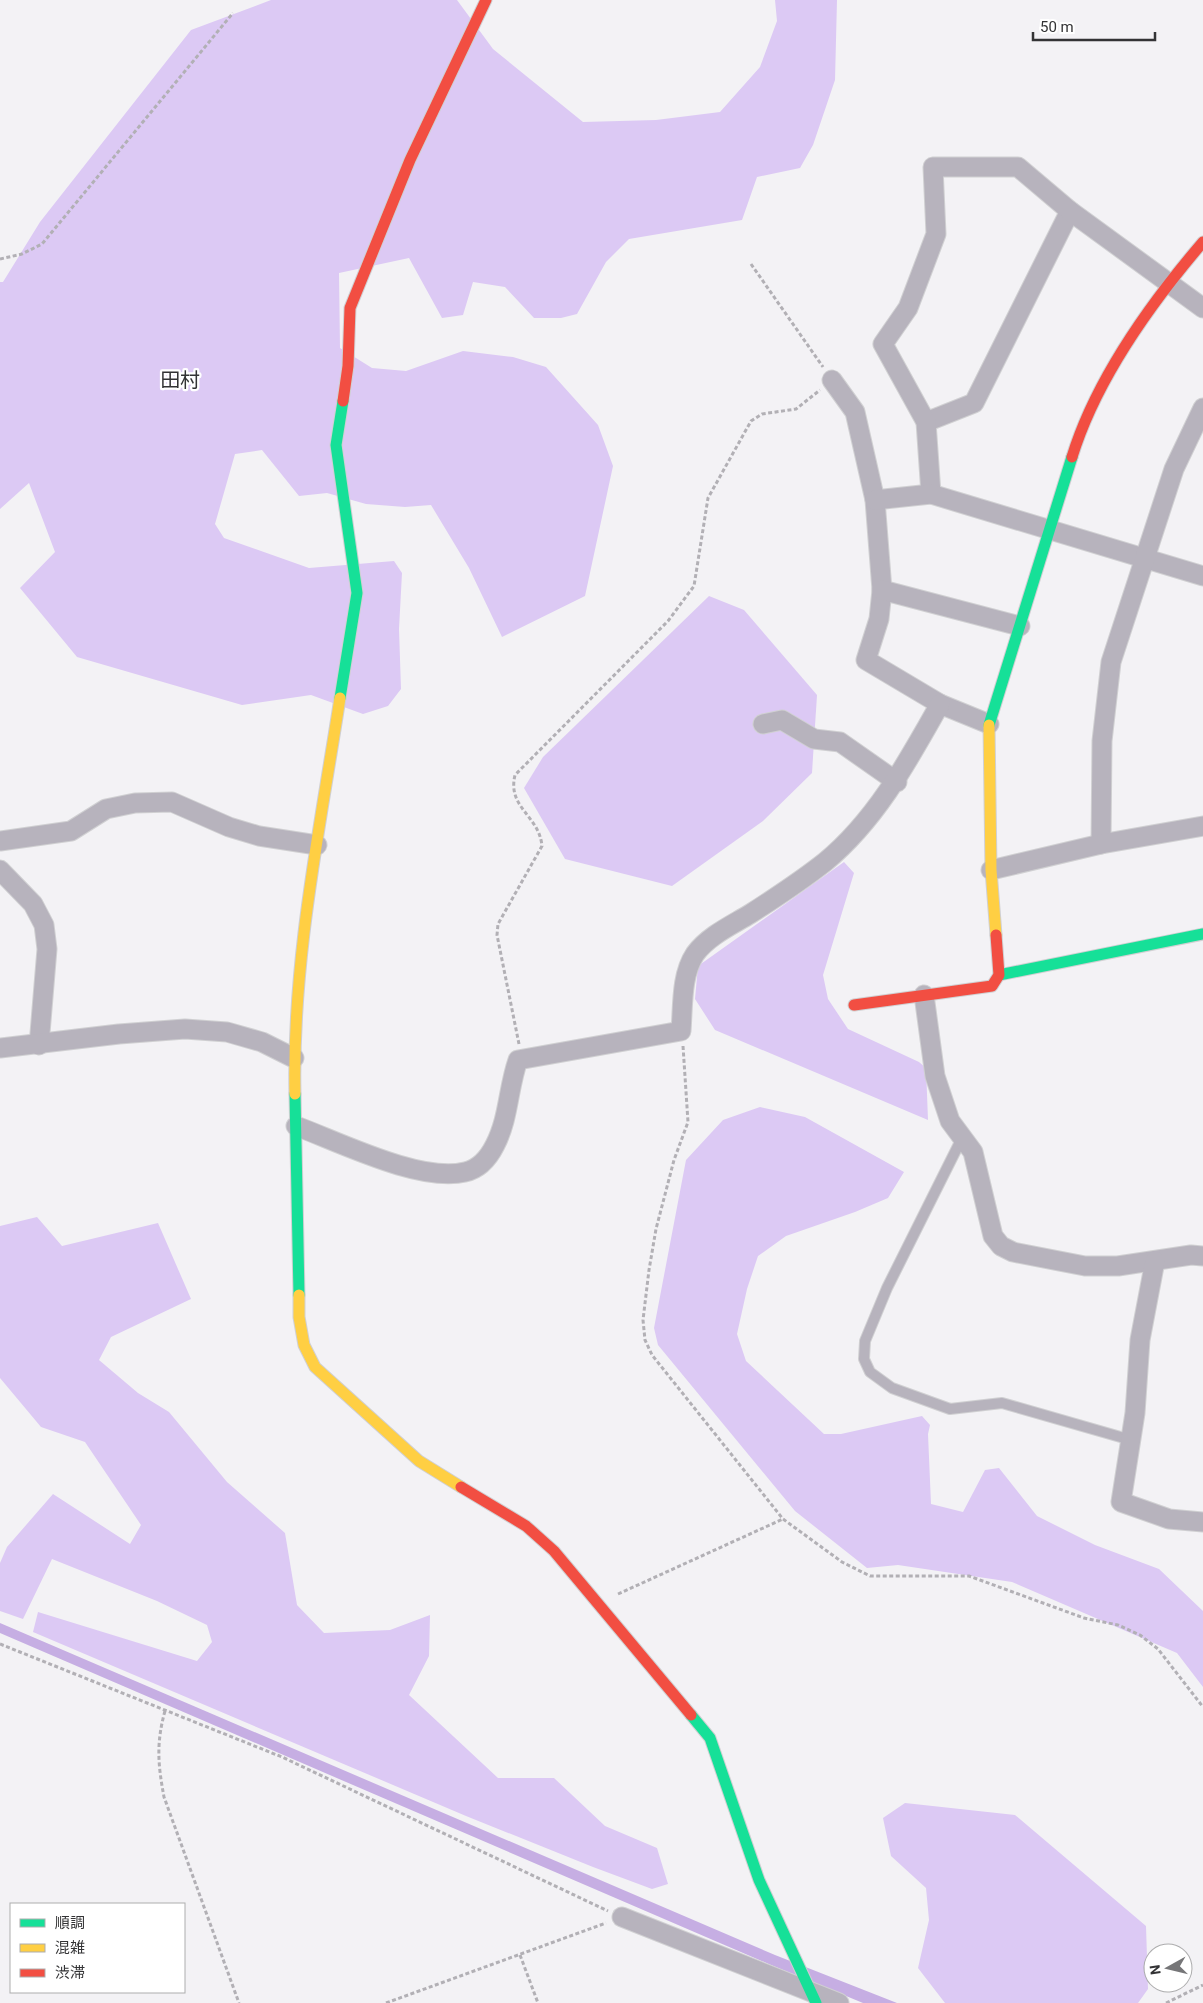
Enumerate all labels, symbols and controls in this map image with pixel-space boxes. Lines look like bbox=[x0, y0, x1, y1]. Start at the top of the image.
scale bar bbox=[1033, 10, 1156, 42]
text: 50 m bbox=[1040, 18, 1074, 36]
district label: 田村 bbox=[160, 368, 200, 392]
legend bbox=[10, 1903, 185, 1993]
text: 順調 bbox=[55, 1914, 85, 1932]
text: 混雑 bbox=[55, 1939, 85, 1957]
north arrow bbox=[1143, 1943, 1193, 1993]
text: 渋滞 bbox=[55, 1964, 85, 1982]
text: N bbox=[1147, 1964, 1164, 1976]

